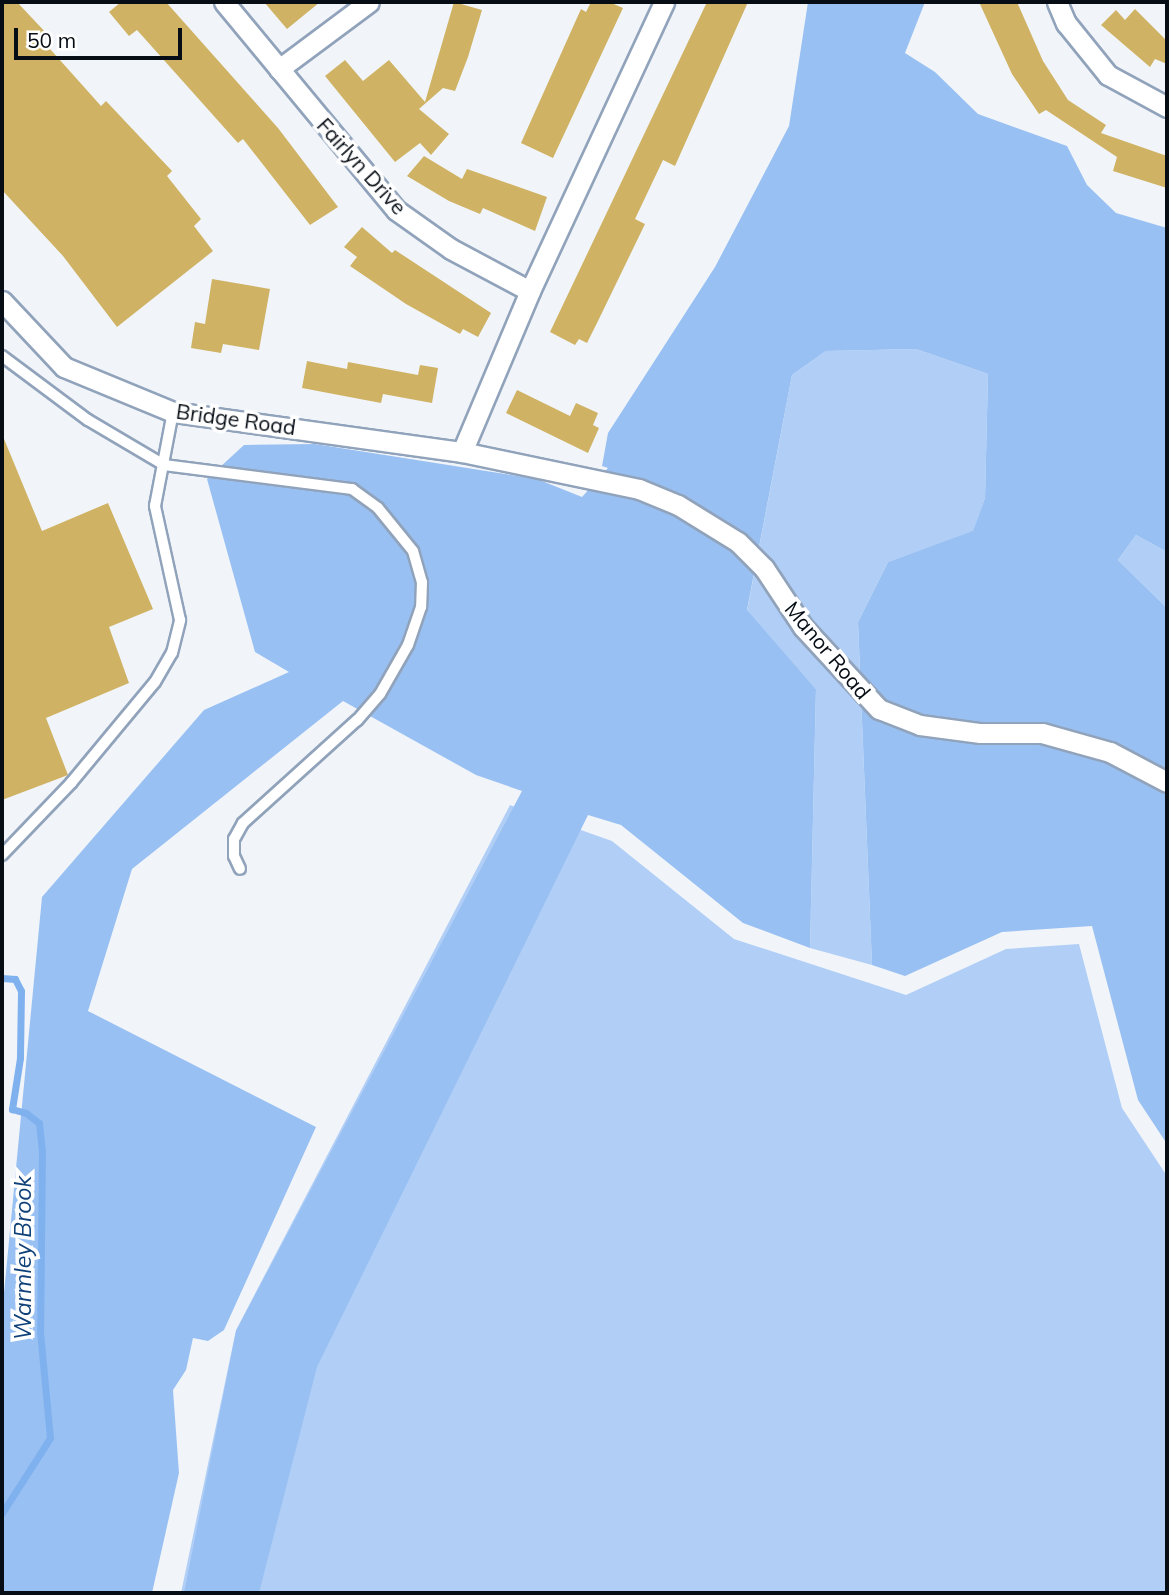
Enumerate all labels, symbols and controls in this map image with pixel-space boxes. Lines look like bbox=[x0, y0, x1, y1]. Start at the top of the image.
scale bar bbox=[18, 14, 186, 58]
text: 50 m bbox=[27, 27, 76, 53]
street label: Fairlyn Drive bbox=[312, 113, 412, 219]
street label: Bridge Road bbox=[175, 398, 297, 440]
street label: Manor Road bbox=[780, 596, 876, 704]
water label: Warmley Brook bbox=[9, 1176, 37, 1340]

